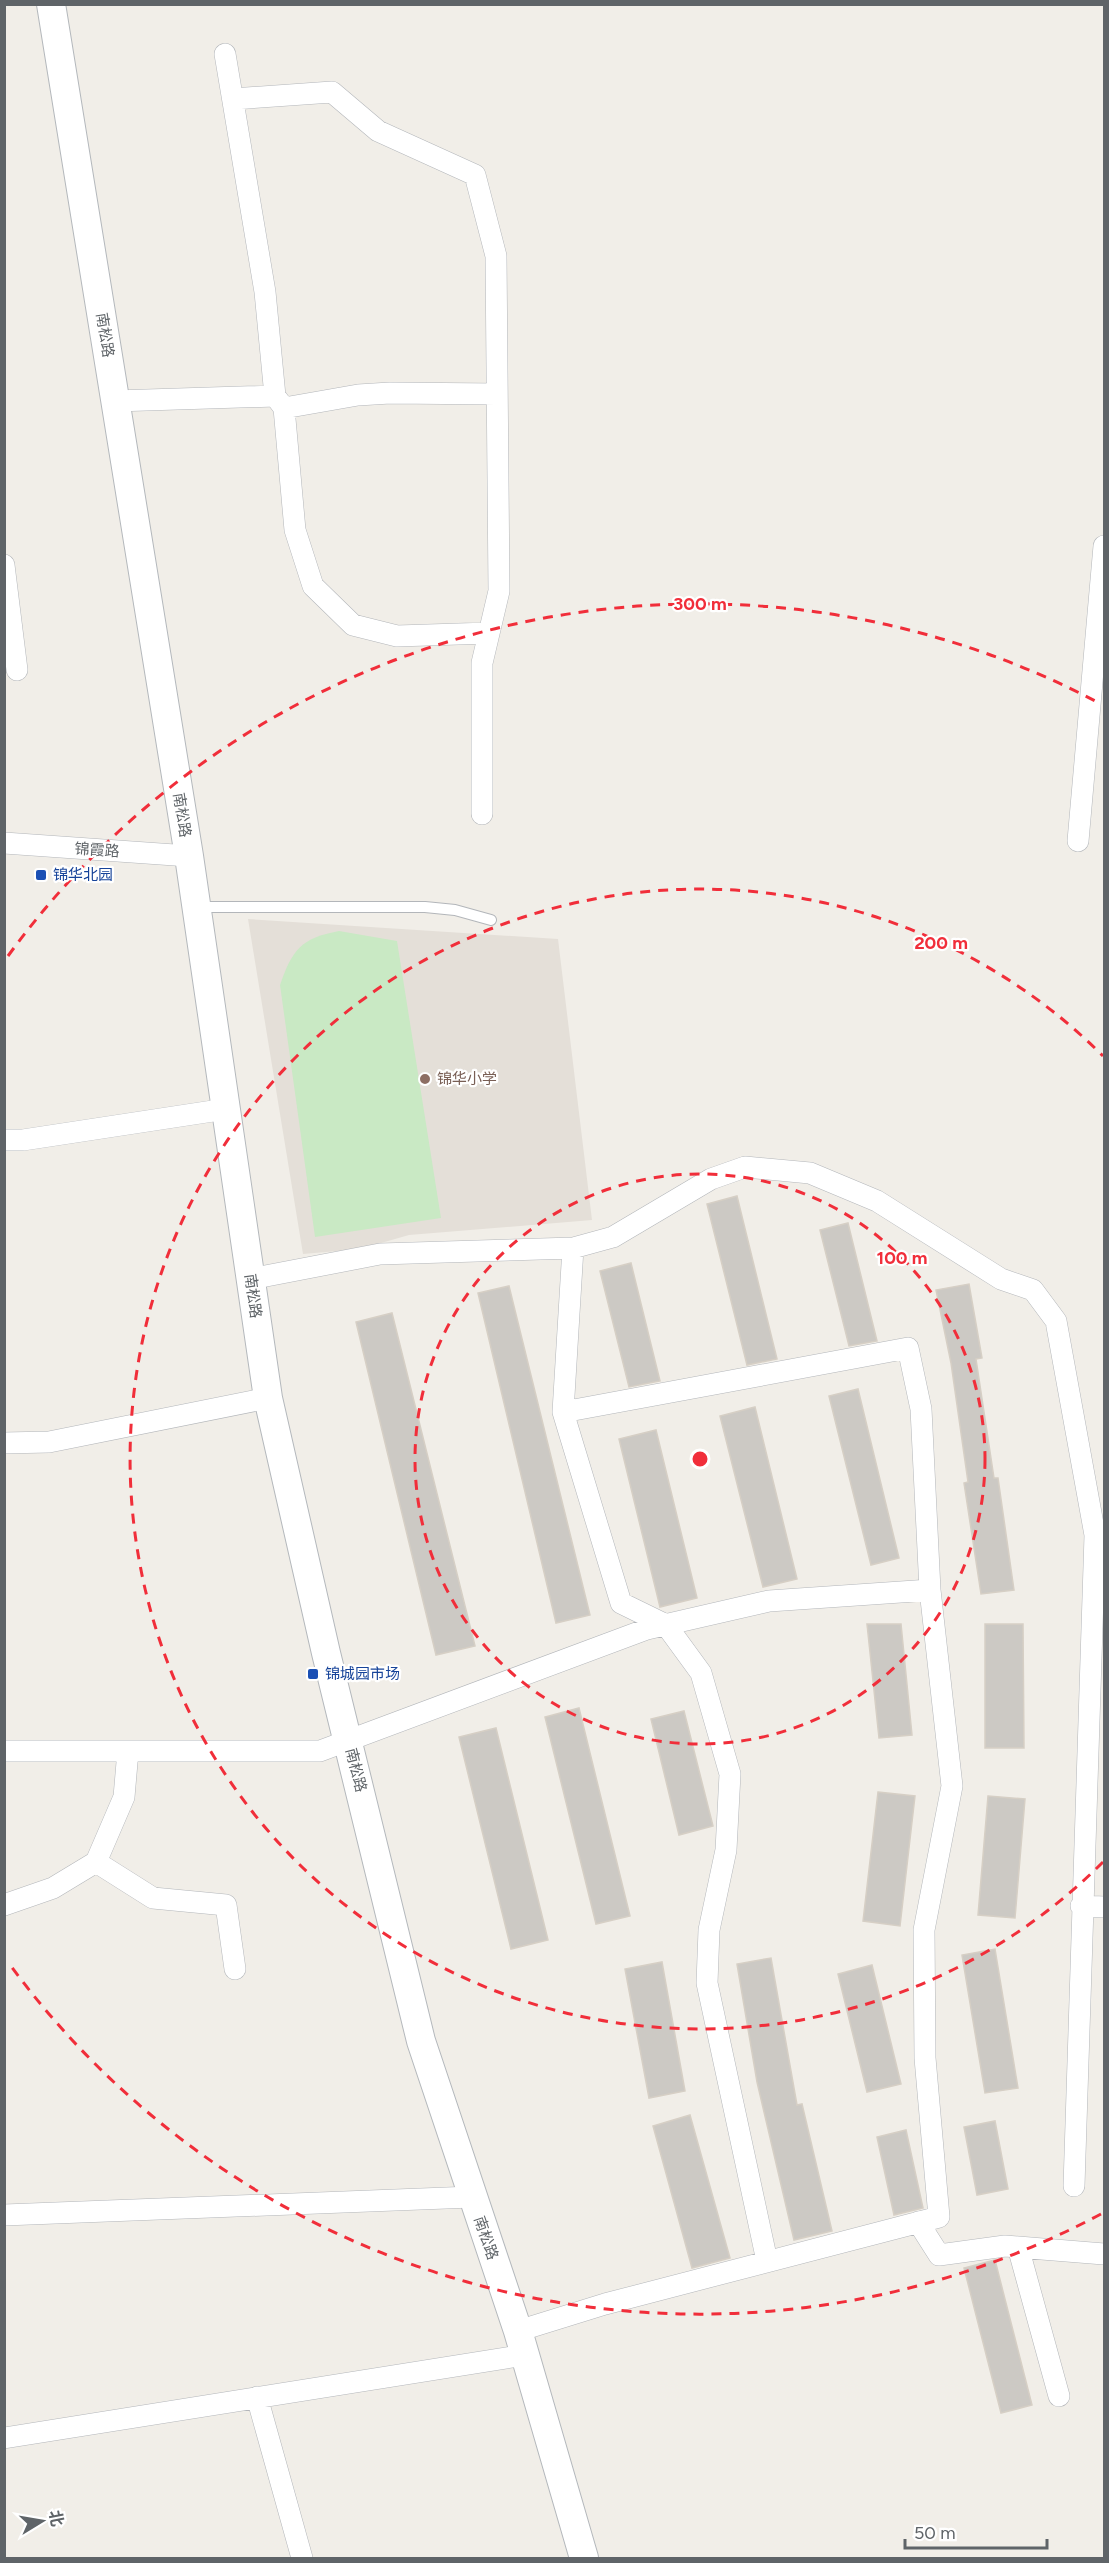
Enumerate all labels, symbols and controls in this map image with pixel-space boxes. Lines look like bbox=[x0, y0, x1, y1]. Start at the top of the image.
street label: 南松路 bbox=[93, 311, 117, 359]
text: 300 m bbox=[673, 593, 727, 615]
street label: 南松路 bbox=[170, 791, 194, 839]
street label: 锦霞路 bbox=[74, 839, 120, 861]
place label: 锦华北园 bbox=[53, 866, 113, 884]
marker: 锦华北园 bbox=[34, 868, 48, 882]
text: 200 m bbox=[914, 932, 968, 954]
place label: 锦华小学 bbox=[437, 1070, 497, 1088]
marker: 锦华小学 bbox=[418, 1072, 432, 1086]
text: 100 m bbox=[877, 1247, 927, 1269]
street label: 南松路 bbox=[241, 1272, 265, 1320]
centre of rings bbox=[690, 1449, 710, 1469]
place label: 锦城园市场 bbox=[325, 1665, 400, 1683]
marker: 锦城园市场 bbox=[306, 1667, 320, 1681]
street label: 南松路 bbox=[342, 1746, 370, 1794]
street label: 南松路 bbox=[470, 2214, 502, 2262]
north arrow bbox=[12, 2491, 72, 2551]
text: 北 bbox=[45, 2509, 67, 2528]
scale bar bbox=[905, 2512, 1048, 2550]
text: 50 m bbox=[914, 2522, 956, 2544]

